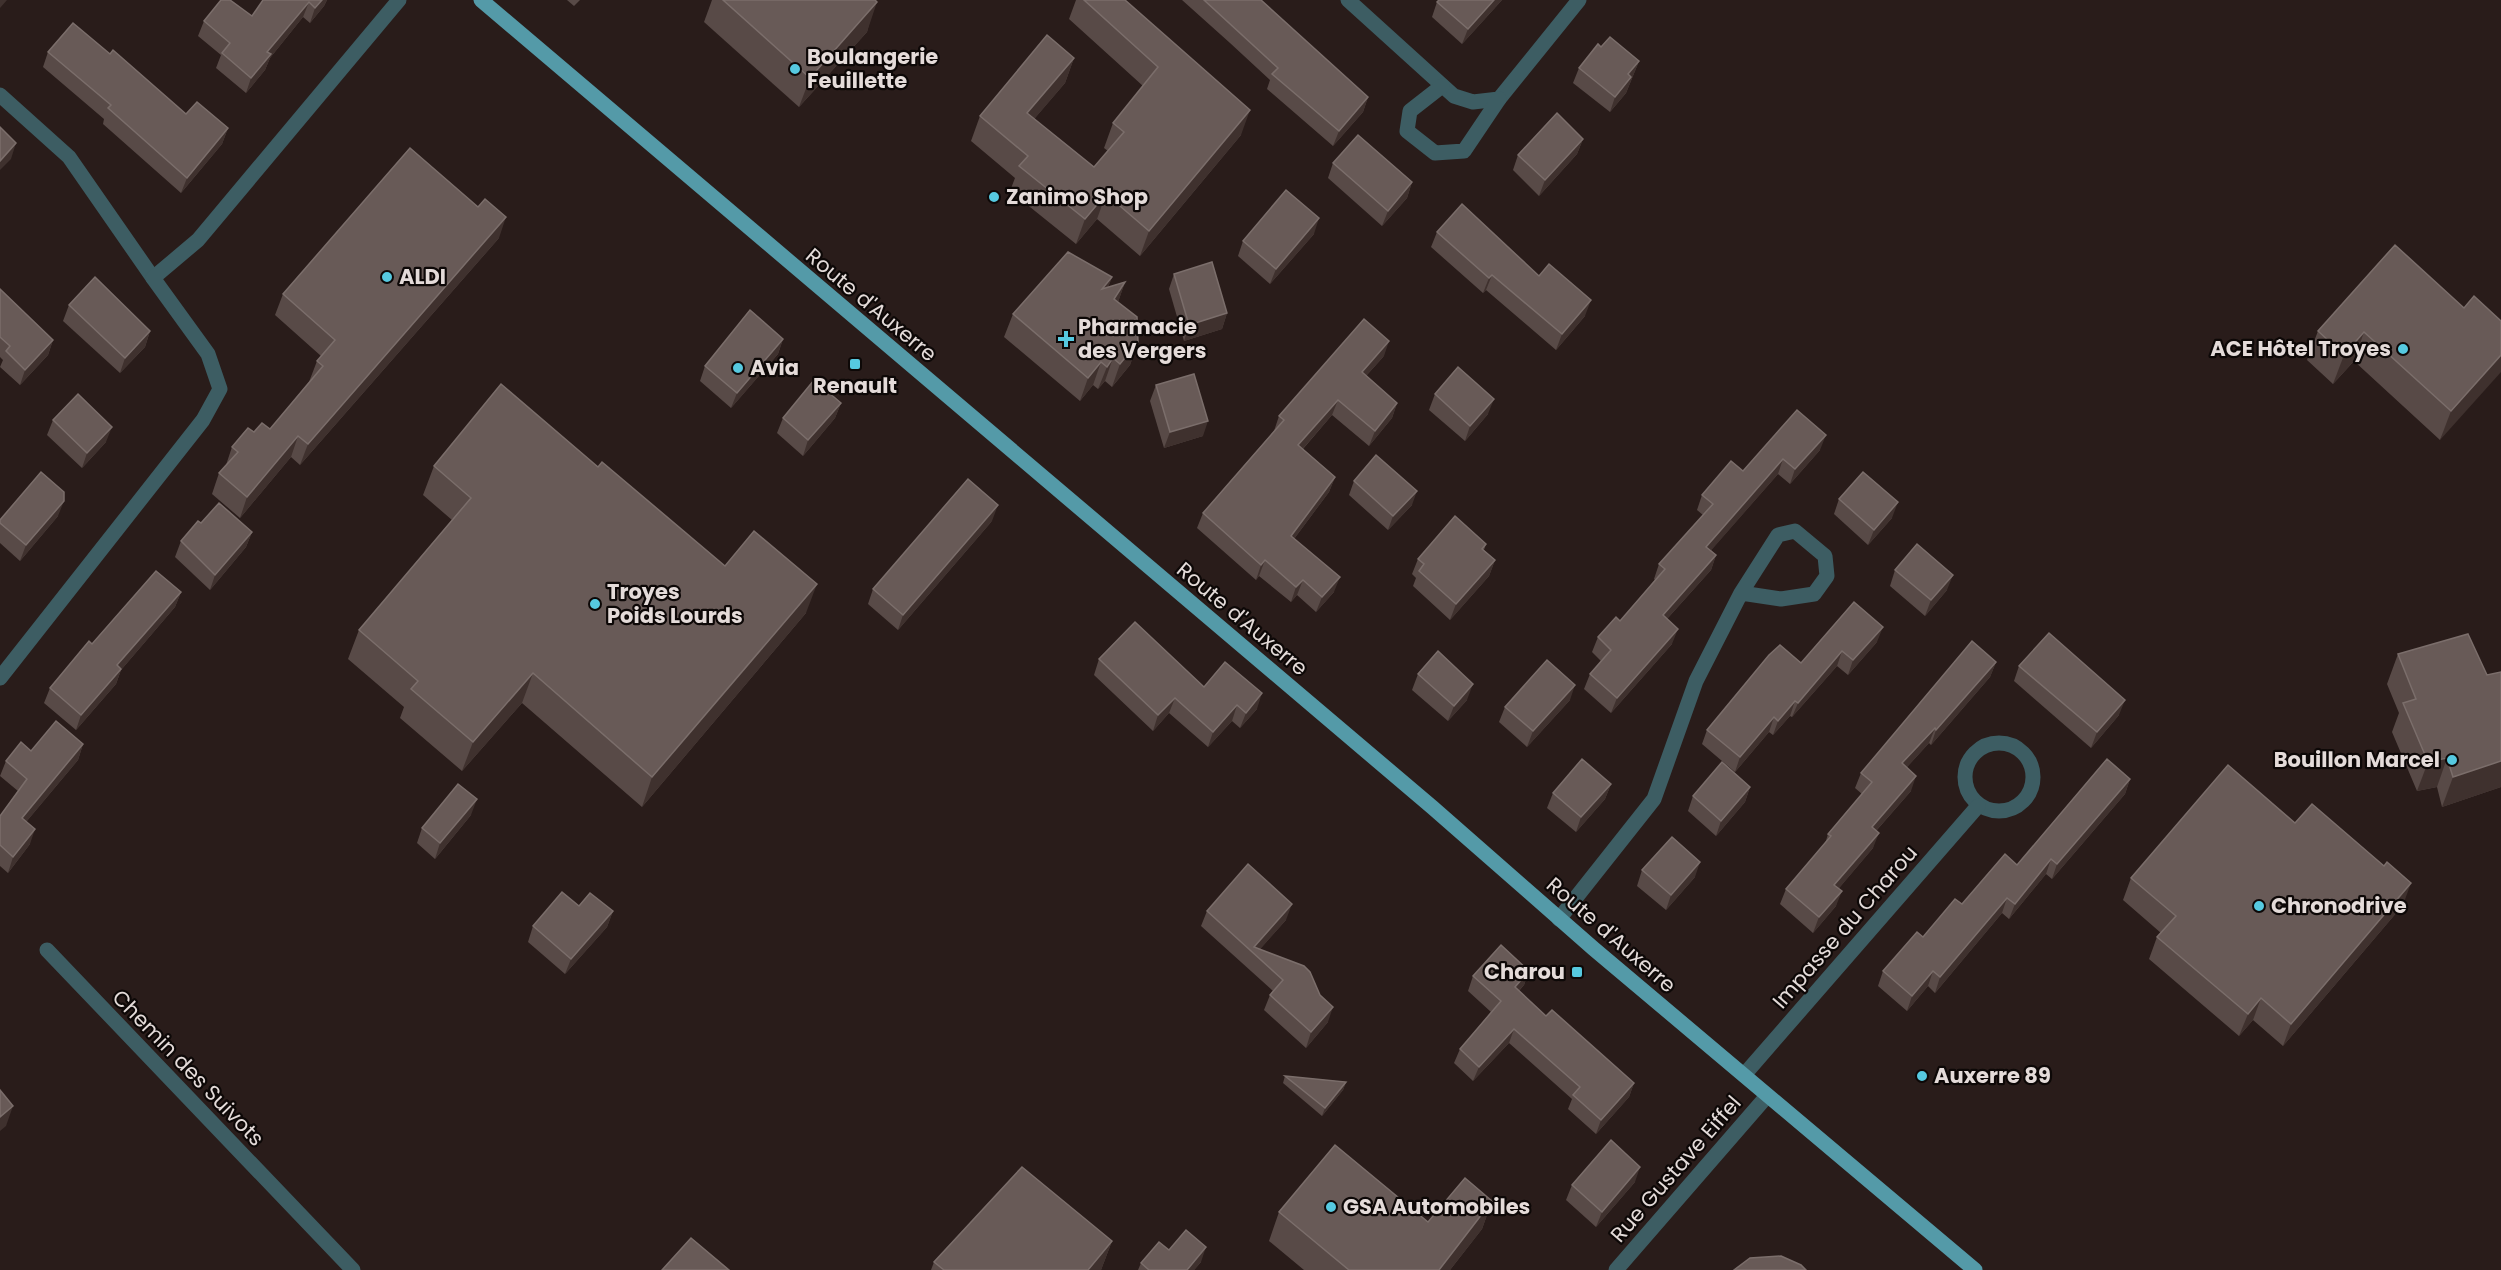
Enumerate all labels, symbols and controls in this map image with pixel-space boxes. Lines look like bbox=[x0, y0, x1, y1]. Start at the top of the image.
place label: Boulangerie Feuillette bbox=[807, 42, 938, 95]
marker: Boulangerie Feuillette bbox=[788, 62, 802, 76]
place label: Zanimo Shop bbox=[1006, 182, 1148, 211]
marker: Zanimo Shop bbox=[987, 190, 1001, 204]
street label: Route d'Auxerre bbox=[800, 241, 943, 368]
place label: ALDI bbox=[399, 262, 446, 291]
marker: ALDI bbox=[380, 270, 394, 284]
place label: Pharmacie des Vergers bbox=[1078, 312, 1207, 365]
marker: Pharmacie des Vergers bbox=[1059, 332, 1073, 346]
place label: ACE Hôtel Troyes bbox=[2210, 334, 2391, 363]
marker: ACE Hôtel Troyes bbox=[2396, 342, 2410, 356]
place label: Avia bbox=[750, 353, 799, 382]
marker: Renault bbox=[848, 357, 862, 371]
marker: Avia bbox=[731, 361, 745, 375]
place label: Renault bbox=[813, 371, 897, 400]
street label: Route d'Auxerre bbox=[1171, 555, 1314, 682]
place label: Troyes Poids Lourds bbox=[607, 577, 743, 630]
marker: Troyes Poids Lourds bbox=[588, 597, 602, 611]
place label: Bouillon Marcel bbox=[2274, 745, 2440, 774]
marker: Bouillon Marcel bbox=[2445, 753, 2459, 767]
street label: Impasse du Charou bbox=[1766, 839, 1924, 1015]
street label: Route d'Auxerre bbox=[1540, 870, 1682, 999]
place label: Chronodrive bbox=[2271, 891, 2407, 920]
marker: Chronodrive bbox=[2252, 899, 2266, 913]
place label: Charou bbox=[1484, 957, 1565, 986]
marker: Charou bbox=[1570, 965, 1584, 979]
street label: Chemin des Suivots bbox=[106, 983, 271, 1152]
place label: Auxerre 89 bbox=[1934, 1061, 2051, 1090]
marker: Auxerre 89 bbox=[1915, 1069, 1929, 1083]
street label: Rue Gustave Eiffel bbox=[1604, 1089, 1748, 1248]
place label: GSA Automobiles bbox=[1343, 1192, 1530, 1221]
marker: GSA Automobiles bbox=[1324, 1200, 1338, 1214]

